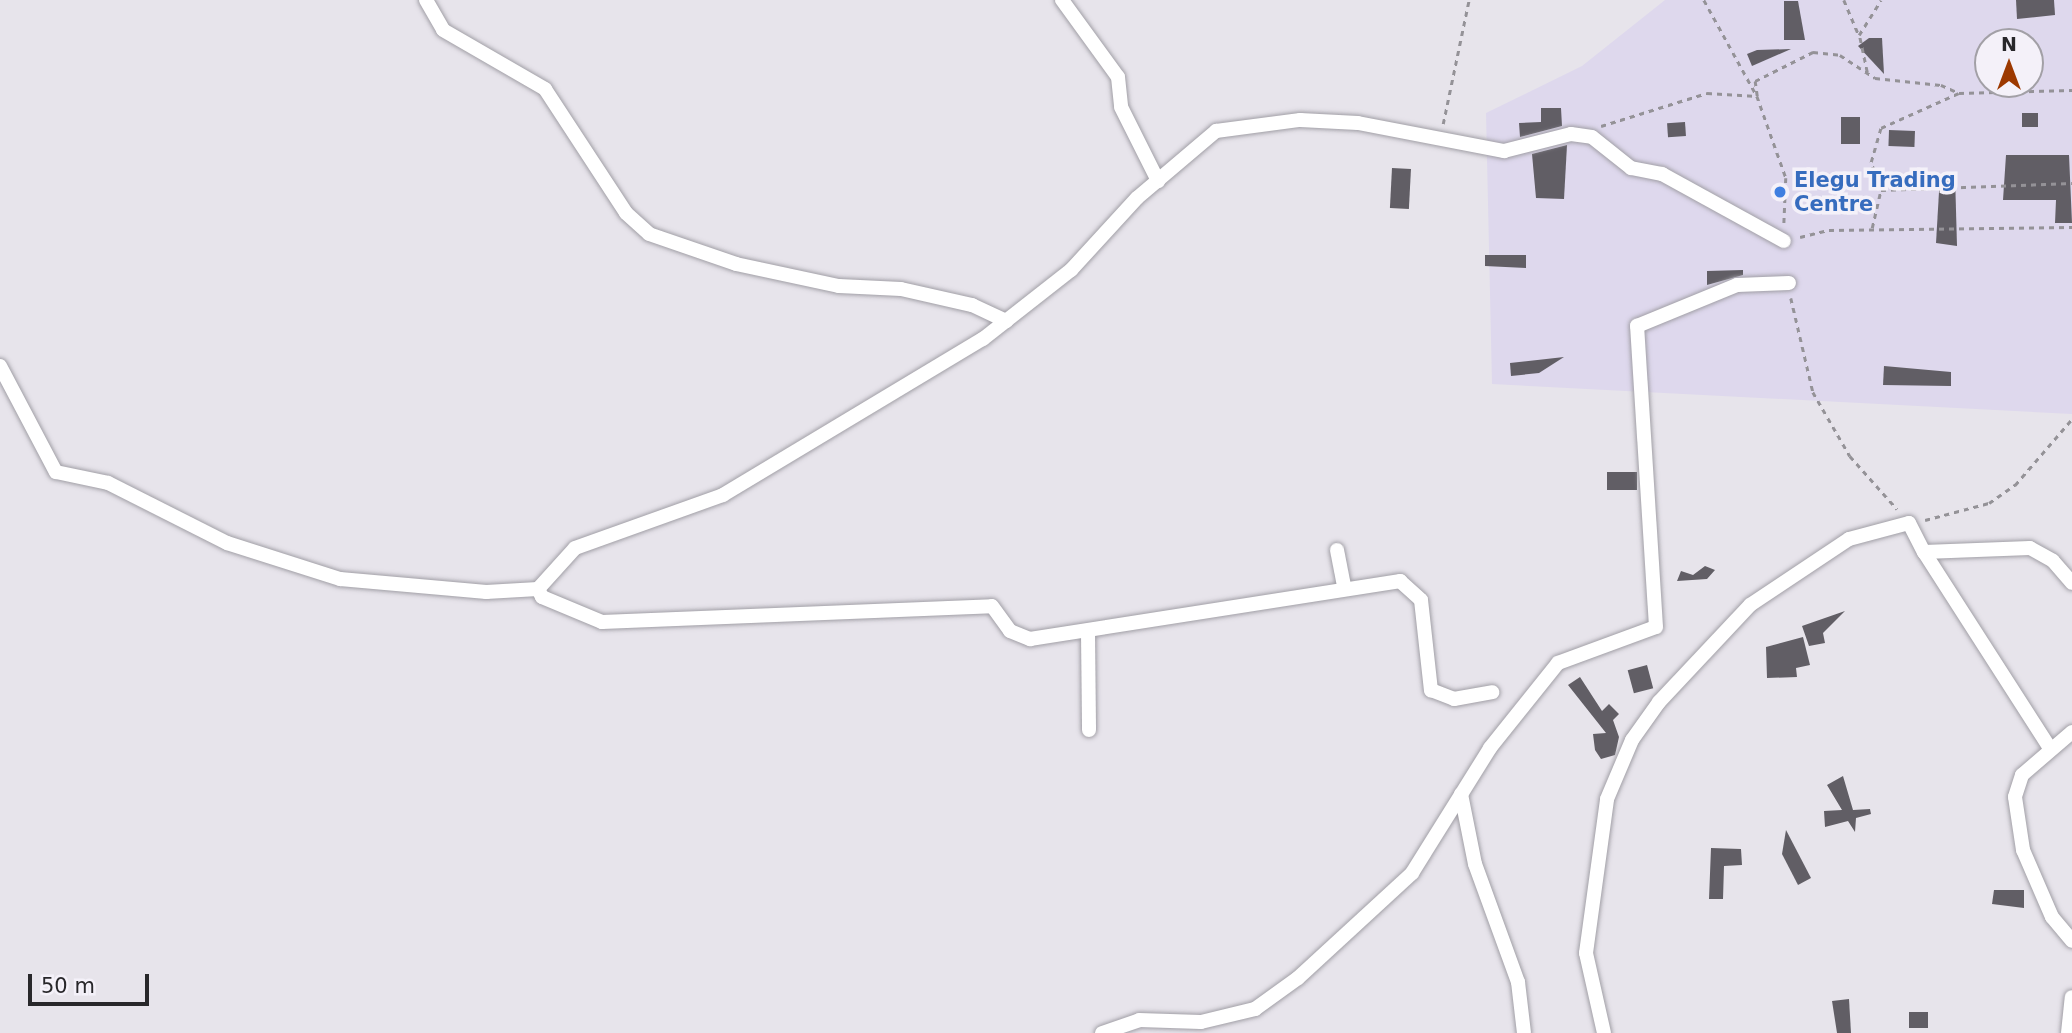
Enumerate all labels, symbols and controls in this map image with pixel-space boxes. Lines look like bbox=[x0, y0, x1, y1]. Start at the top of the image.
north arrow bbox=[1974, 28, 2044, 98]
text: N bbox=[2001, 33, 2017, 55]
place label: Elegu Trading Centre bbox=[1794, 167, 1956, 217]
marker: Elegu Trading Centre bbox=[1772, 184, 1788, 200]
scale bar bbox=[32, 960, 152, 1004]
text: 50 m bbox=[41, 974, 95, 998]

